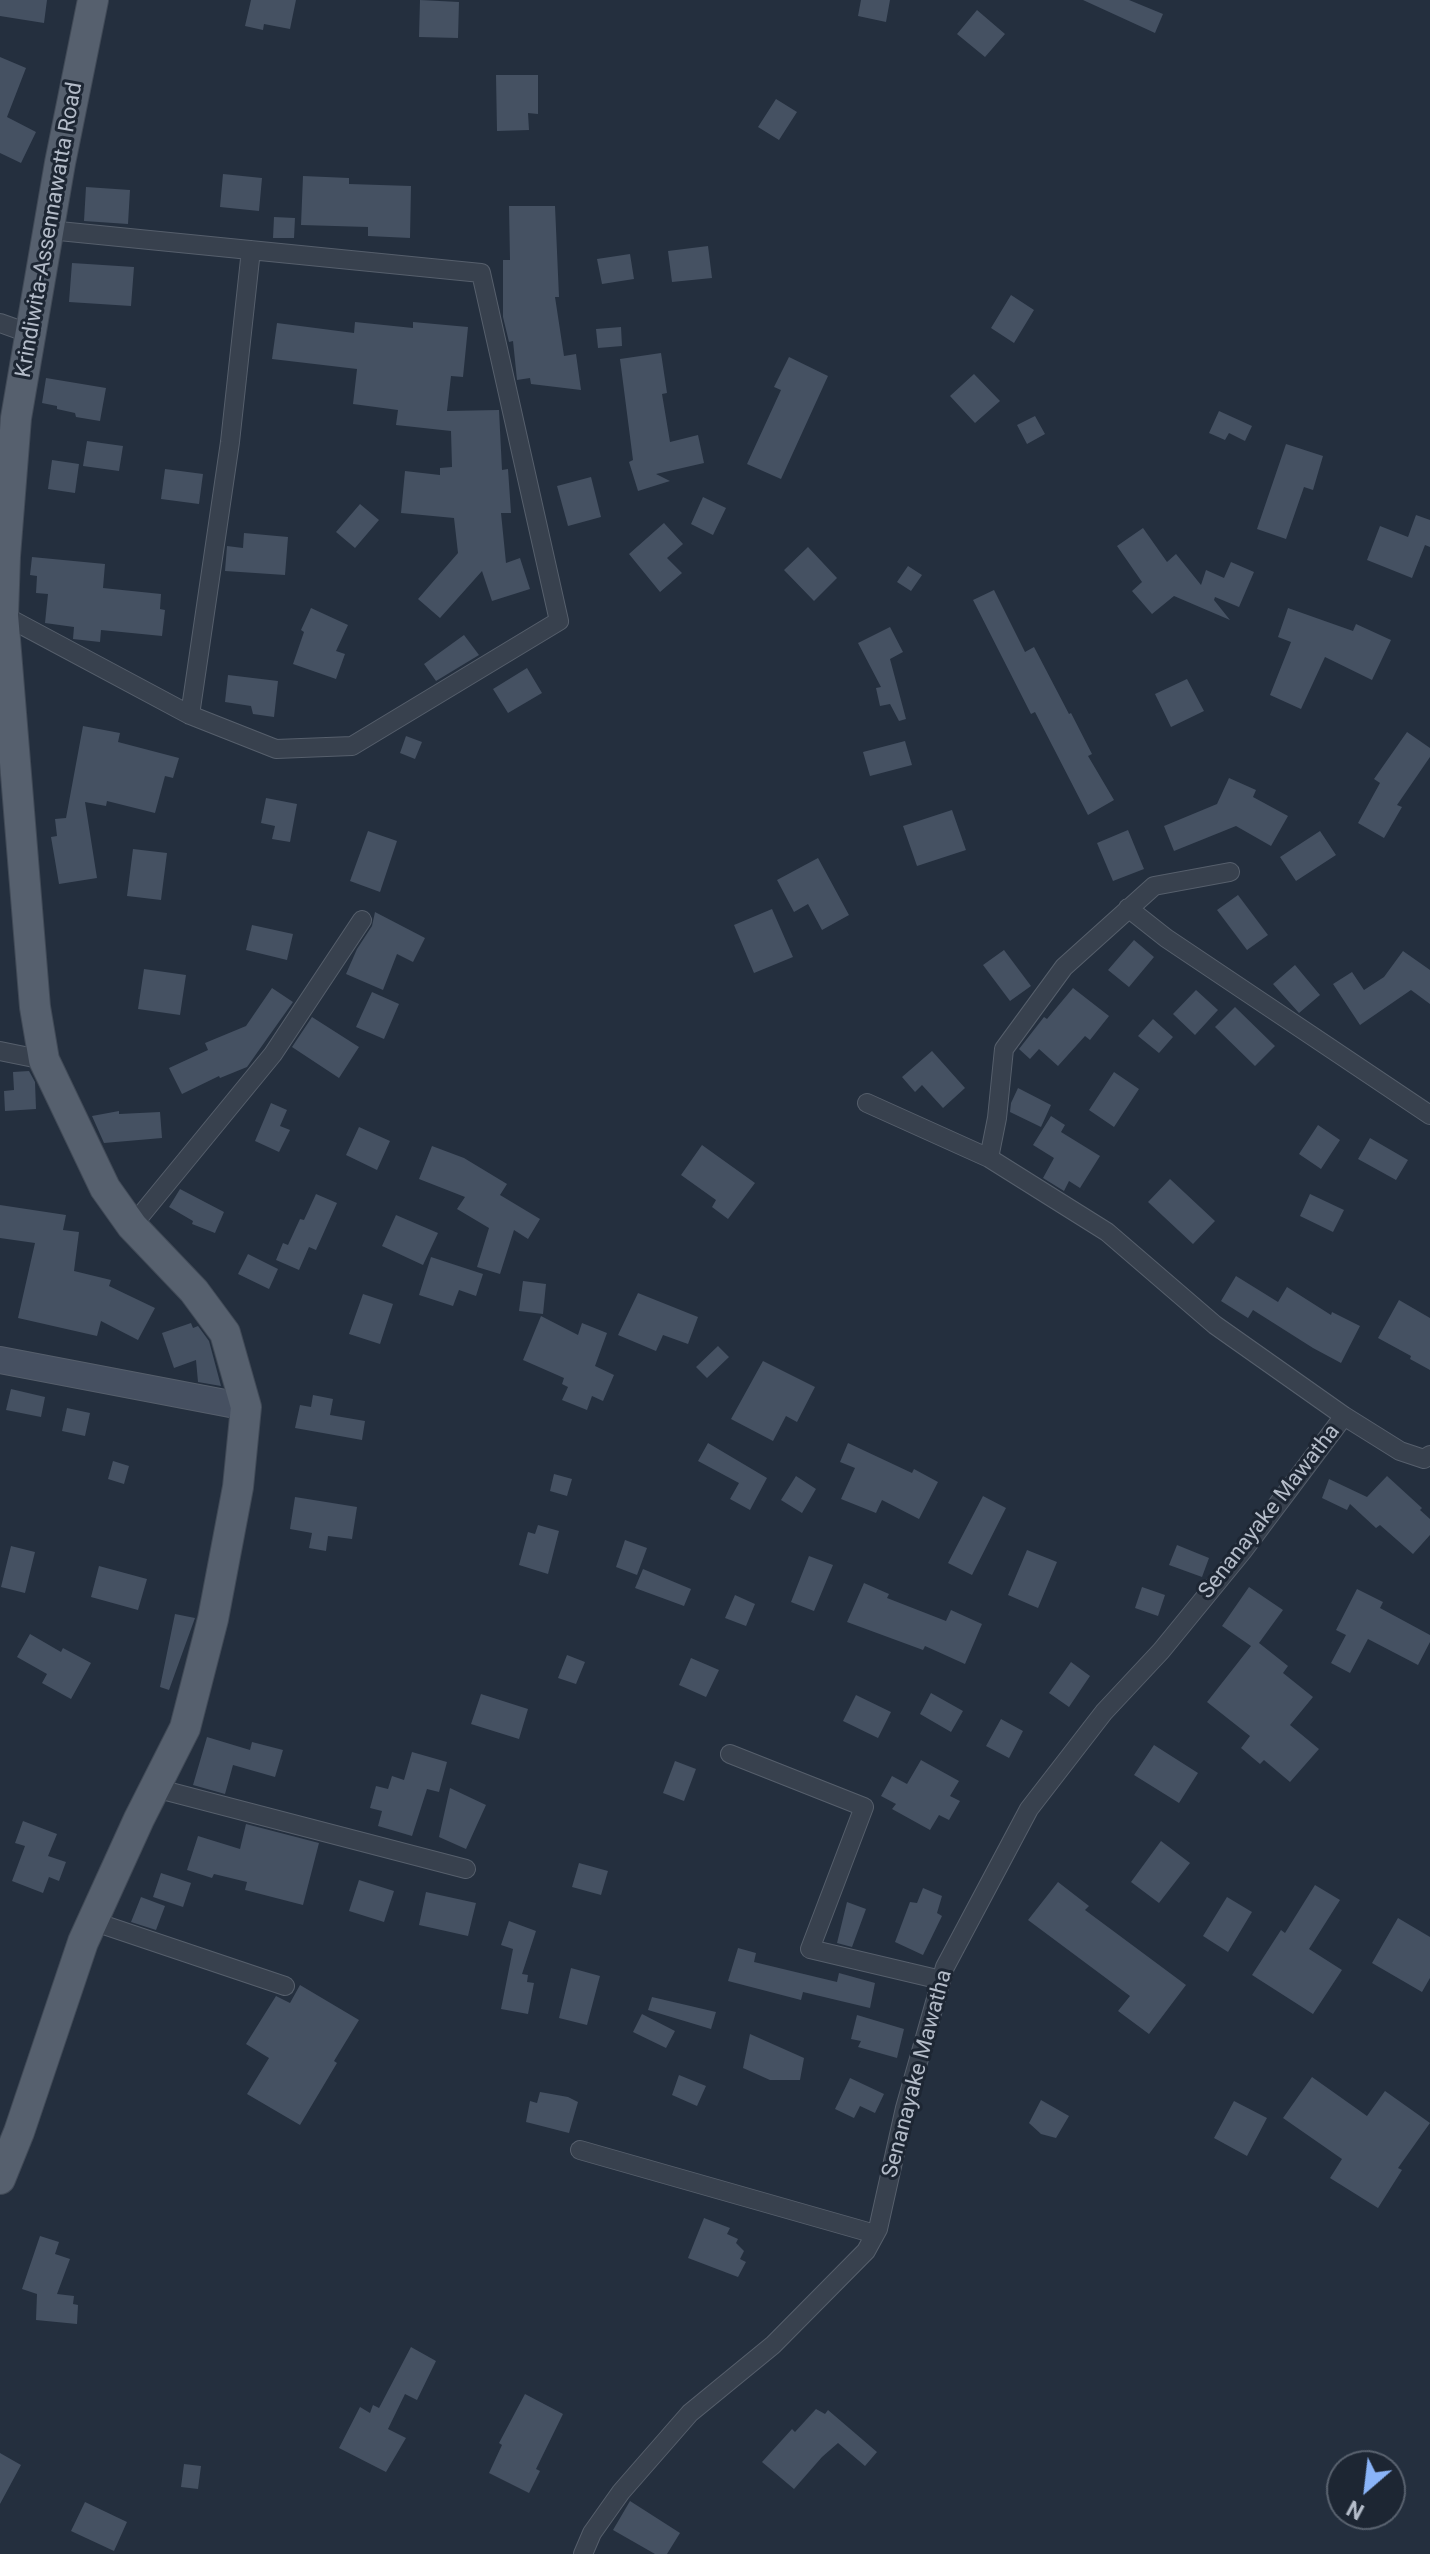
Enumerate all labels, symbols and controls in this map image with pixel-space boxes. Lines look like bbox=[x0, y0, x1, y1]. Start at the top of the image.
street label: Krindiwita-Assennawatta Road bbox=[11, 80, 89, 380]
street label: Senanayake Mawatha bbox=[1194, 1420, 1346, 1604]
street label: Senanayake Mawatha bbox=[878, 1967, 958, 2181]
north arrow bbox=[1326, 2450, 1406, 2530]
text: N bbox=[1343, 2495, 1368, 2525]

